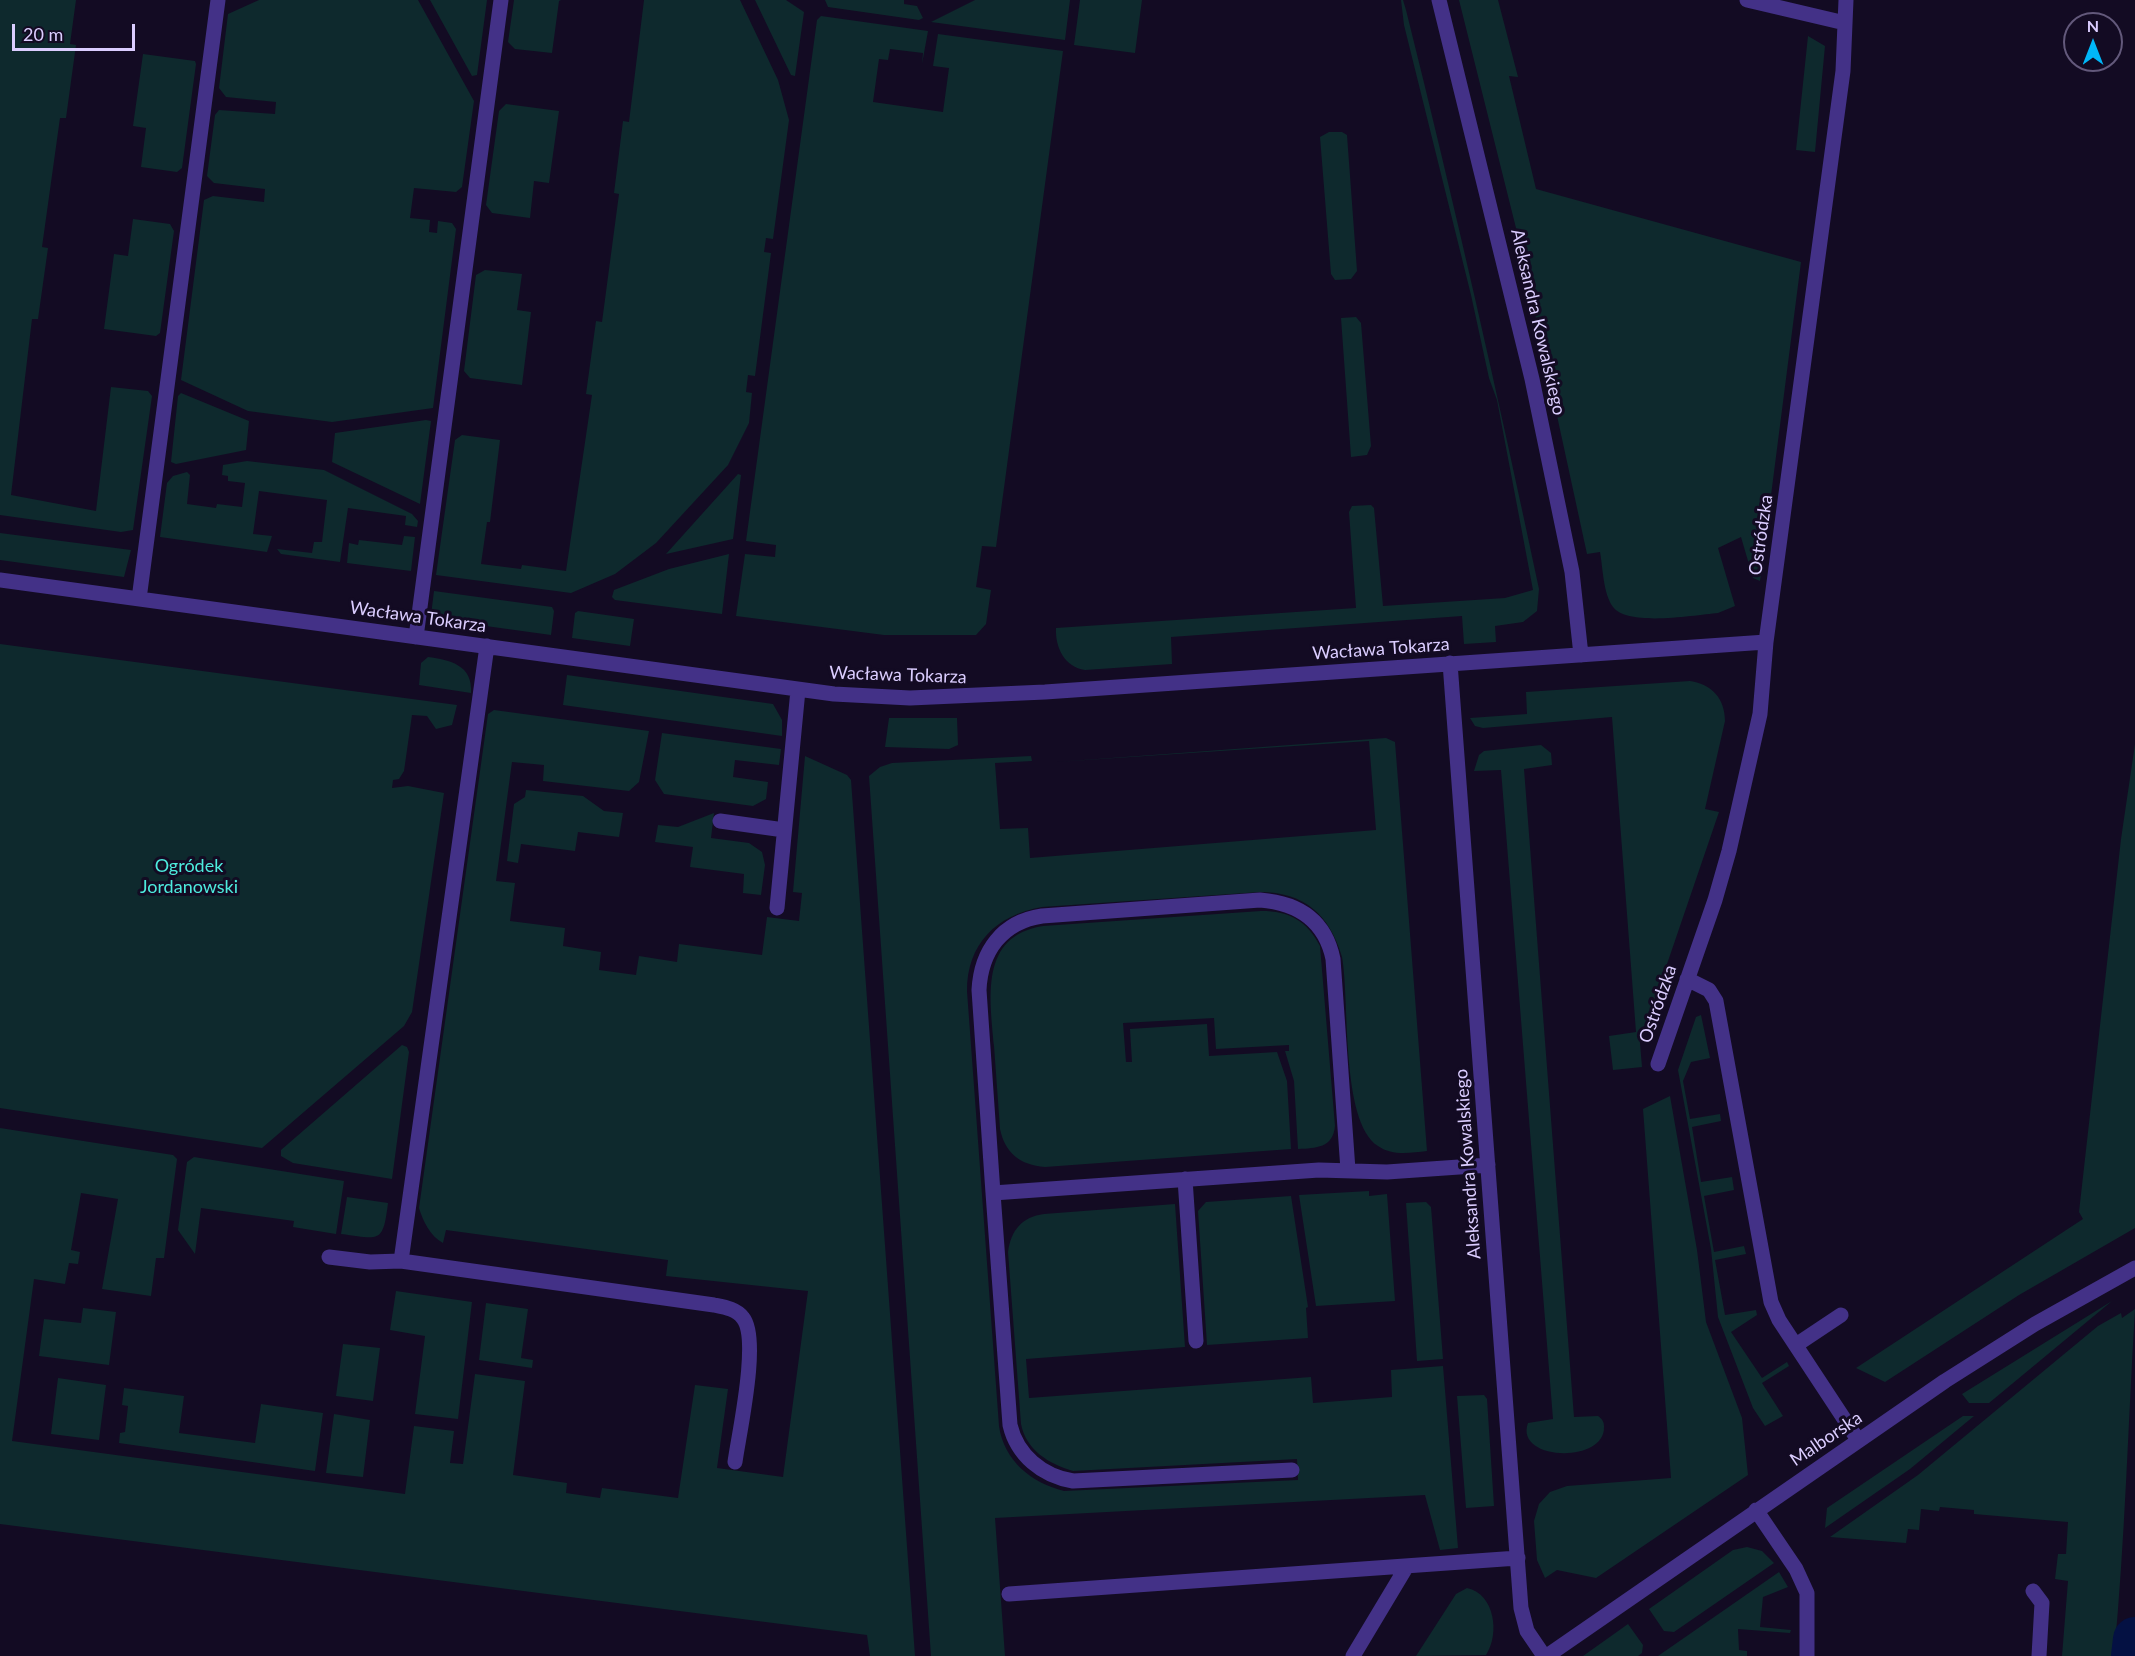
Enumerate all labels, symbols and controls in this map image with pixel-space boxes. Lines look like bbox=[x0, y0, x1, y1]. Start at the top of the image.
scale bar bbox=[15, 12, 138, 50]
north arrow bbox=[2063, 12, 2123, 72]
text: N bbox=[2087, 16, 2099, 35]
text: 20 m bbox=[23, 23, 63, 45]
street label: Aleksandra Kowalskiego bbox=[1506, 227, 1570, 417]
street label: Ostródzka bbox=[1745, 493, 1777, 577]
street label: Wacława Tokarza bbox=[348, 597, 488, 637]
street label: Wacława Tokarza bbox=[1312, 633, 1450, 665]
street label: Wacława Tokarza bbox=[829, 662, 967, 688]
park label: Ogródek Jordanowski bbox=[140, 855, 238, 898]
street label: Ostródzka bbox=[1635, 962, 1681, 1046]
street label: Aleksandra Kowalskiego bbox=[1451, 1068, 1485, 1260]
street label: Malborska bbox=[1786, 1407, 1866, 1471]

